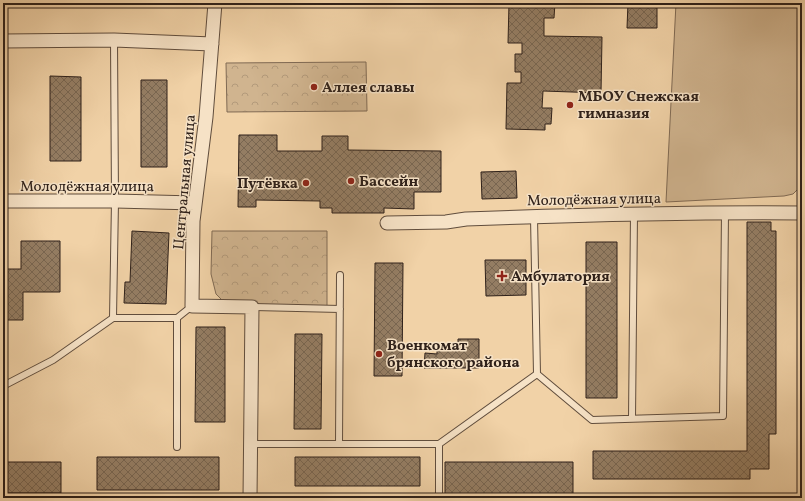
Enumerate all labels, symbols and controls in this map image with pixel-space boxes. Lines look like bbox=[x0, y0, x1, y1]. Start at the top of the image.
place label: Аллея славы bbox=[322, 78, 415, 99]
marker: Аллея славы bbox=[309, 82, 319, 92]
place label: МБОУ Снежская гимназия bbox=[578, 87, 700, 125]
marker: МБОУ Снежская гимназия bbox=[565, 100, 575, 110]
street label: Центральная улица bbox=[169, 114, 202, 251]
place label: Бассейн bbox=[359, 172, 418, 193]
place label: Путёвка bbox=[237, 174, 298, 195]
marker: Бассейн bbox=[346, 176, 356, 186]
street label: Молодёжная улица bbox=[20, 177, 154, 198]
marker: Путёвка bbox=[301, 178, 311, 188]
street label: Молодёжная улица bbox=[527, 189, 661, 212]
place label: Амбулатория bbox=[511, 267, 610, 288]
marker: Амбулатория bbox=[496, 270, 508, 282]
place label: Военкомат брянского района bbox=[387, 336, 520, 374]
marker: Военкомат брянского района bbox=[374, 349, 384, 359]

